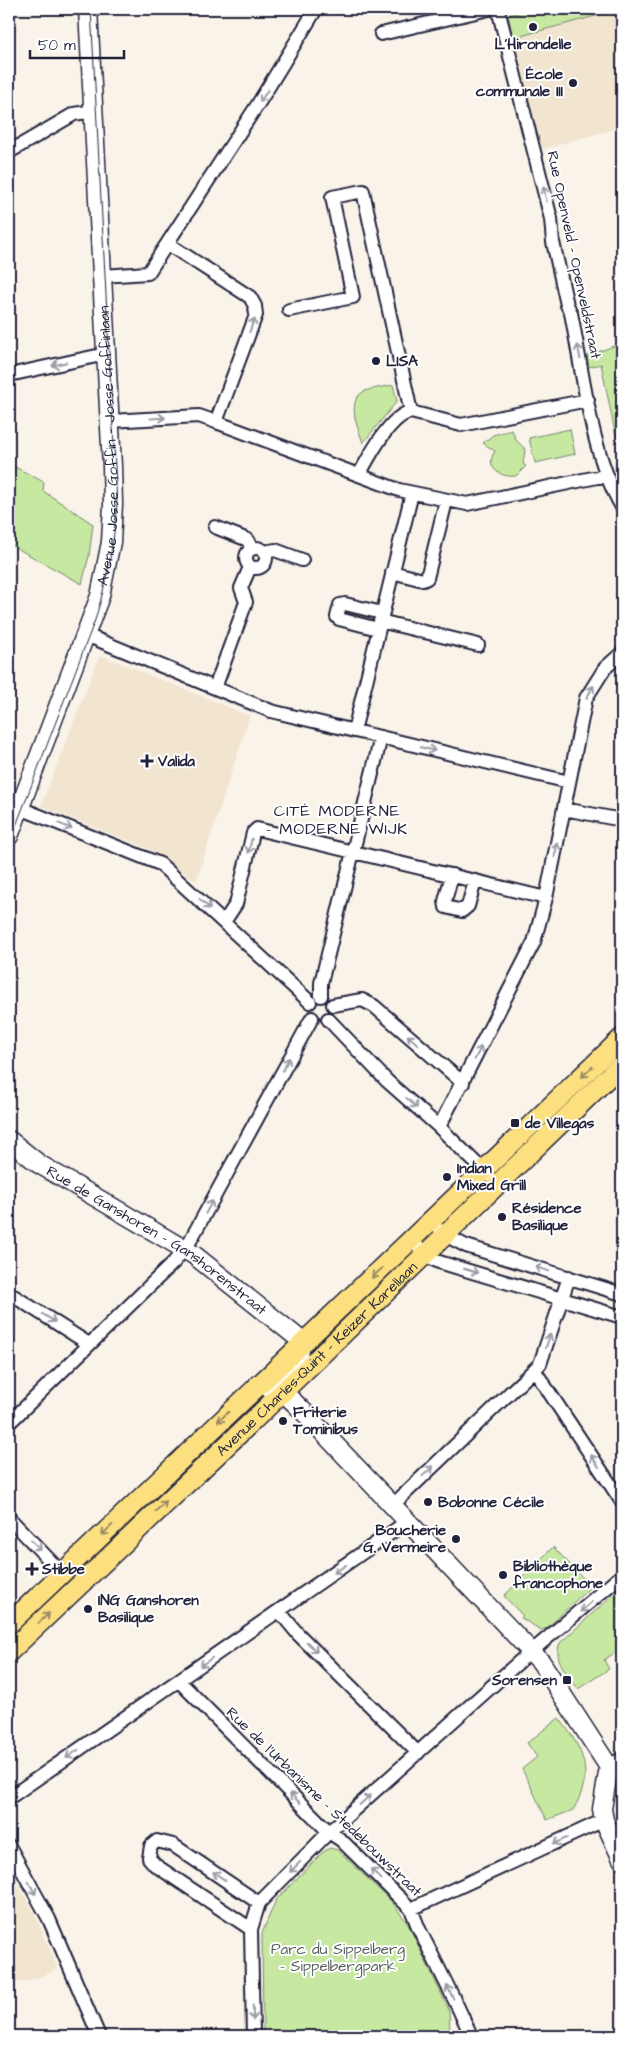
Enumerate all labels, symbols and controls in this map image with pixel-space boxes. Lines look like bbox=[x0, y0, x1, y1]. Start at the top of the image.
marker: L'Hirondelle bbox=[527, 21, 539, 33]
scale bar bbox=[30, 28, 124, 60]
place label: L'Hirondelle bbox=[494, 34, 572, 55]
text: 50 m bbox=[38, 35, 76, 56]
place label: École communale III bbox=[476, 64, 563, 102]
marker: École communale III bbox=[567, 77, 579, 89]
one-way arrow bbox=[258, 88, 268, 102]
street label: Rue Openveld - Openveldstraat bbox=[542, 149, 606, 361]
one-way arrow bbox=[540, 186, 549, 202]
street label: Avenue Josse Goffin - Josse Goffinlaan bbox=[92, 305, 124, 587]
one-way arrow bbox=[248, 317, 257, 333]
one-way arrow bbox=[573, 345, 583, 361]
place label: LISA bbox=[386, 351, 418, 372]
marker: LISA bbox=[370, 355, 382, 367]
one-way arrow bbox=[51, 360, 67, 369]
one-way arrow bbox=[150, 414, 166, 423]
one-way arrow bbox=[586, 685, 595, 700]
one-way arrow bbox=[420, 745, 436, 754]
place label: Valida bbox=[157, 751, 195, 772]
marker: Valida bbox=[140, 754, 154, 768]
district label: CITÉ MODERNE - MODERNE WIJK bbox=[266, 800, 408, 840]
one-way arrow bbox=[57, 822, 72, 832]
one-way arrow bbox=[245, 837, 254, 853]
one-way arrow bbox=[551, 843, 561, 859]
one-way arrow bbox=[199, 898, 212, 910]
one-way arrow bbox=[406, 1034, 419, 1045]
one-way arrow bbox=[474, 1046, 483, 1061]
one-way arrow bbox=[281, 1056, 291, 1071]
one-way arrow bbox=[581, 1066, 593, 1078]
one-way arrow bbox=[405, 1097, 418, 1108]
place label: de Villegas bbox=[524, 1113, 595, 1136]
marker: de Villegas bbox=[509, 1117, 521, 1129]
place label: Indian Mixed Grill bbox=[457, 1158, 527, 1196]
street label: Rue de Ganshoren - Ganshorenstraat bbox=[43, 1160, 272, 1320]
marker: Indian Mixed Grill bbox=[441, 1171, 453, 1183]
place label: Résidence Basilique bbox=[512, 1198, 582, 1236]
one-way arrow bbox=[204, 1199, 214, 1214]
marker: Résidence Basilique bbox=[496, 1211, 508, 1223]
street label: Avenue Charles-Quint - Keizer Karellaan bbox=[211, 1256, 422, 1461]
one-way arrow bbox=[535, 1264, 551, 1274]
one-way arrow bbox=[370, 1267, 383, 1279]
one-way arrow bbox=[463, 1267, 479, 1277]
one-way arrow bbox=[42, 1314, 56, 1324]
one-way arrow bbox=[544, 1333, 553, 1349]
place label: Friterie Tominibus bbox=[292, 1402, 359, 1440]
one-way arrow bbox=[218, 1411, 230, 1423]
marker: Friterie Tominibus bbox=[277, 1415, 289, 1427]
one-way arrow bbox=[590, 1455, 600, 1469]
one-way arrow bbox=[422, 1465, 435, 1477]
place label: Bobonne Cécile bbox=[438, 1492, 544, 1513]
marker: Bobonne Cécile bbox=[422, 1496, 434, 1508]
one-way arrow bbox=[155, 1500, 168, 1512]
place label: Boucherie G. Vermeire bbox=[363, 1520, 446, 1558]
one-way arrow bbox=[100, 1524, 113, 1536]
marker: Boucherie G. Vermeire bbox=[450, 1533, 462, 1545]
one-way arrow bbox=[30, 1539, 42, 1551]
place label: Bibliothèque francophone bbox=[512, 1556, 603, 1594]
place label: Stibbe bbox=[41, 1559, 85, 1580]
marker: Stibbe bbox=[26, 1563, 38, 1575]
one-way arrow bbox=[333, 1564, 347, 1574]
marker: Bibliothèque francophone bbox=[497, 1569, 509, 1581]
place label: ING Ganshoren Basilique bbox=[98, 1590, 199, 1628]
one-way arrow bbox=[579, 1601, 592, 1612]
marker: ING Ganshoren Basilique bbox=[82, 1603, 94, 1615]
one-way arrow bbox=[38, 1612, 50, 1624]
one-way arrow bbox=[305, 1641, 318, 1653]
one-way arrow bbox=[199, 1657, 213, 1667]
place label: Sorensen bbox=[491, 1670, 557, 1691]
marker: Sorensen bbox=[561, 1674, 573, 1686]
street label: Rue de l'Urbanisme - Stedebouwstraat bbox=[221, 1702, 427, 1902]
one-way arrow bbox=[66, 1749, 80, 1759]
one-way arrow bbox=[289, 1792, 301, 1804]
one-way arrow bbox=[359, 1794, 372, 1805]
one-way arrow bbox=[553, 1837, 568, 1846]
one-way arrow bbox=[289, 1861, 301, 1873]
one-way arrow bbox=[370, 1868, 382, 1881]
one-way arrow bbox=[212, 1871, 226, 1881]
one-way arrow bbox=[28, 1881, 38, 1895]
park label: Parc du Sippelberg - Sippelbergpark bbox=[271, 1939, 405, 1978]
one-way arrow bbox=[445, 1984, 455, 1999]
one-way arrow bbox=[248, 2005, 258, 2021]

